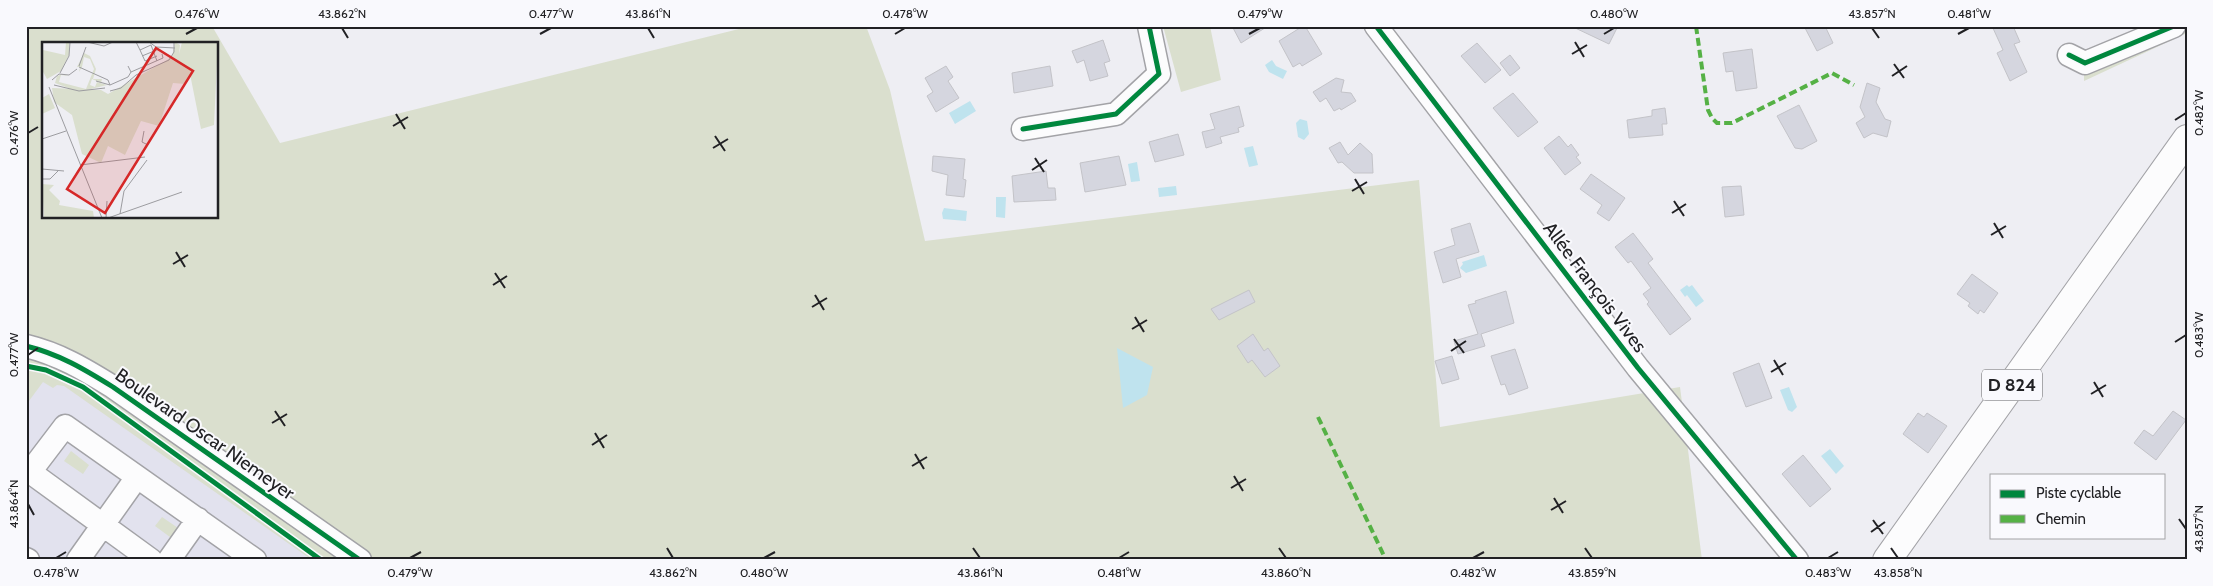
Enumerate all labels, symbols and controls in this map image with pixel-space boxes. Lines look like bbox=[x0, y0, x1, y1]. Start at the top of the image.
text: 0.476°W bbox=[175, 6, 220, 21]
text: 43.862°N bbox=[318, 6, 366, 21]
text: 0.477°W bbox=[529, 6, 574, 21]
text: 43.861°N bbox=[625, 6, 671, 21]
text: 0.478°W bbox=[882, 6, 929, 21]
text: 0.479°W bbox=[1237, 6, 1283, 21]
text: 0.480°W bbox=[1590, 6, 1639, 21]
text: 43.857°N bbox=[1848, 6, 1896, 21]
text: 0.481°W bbox=[1947, 6, 1991, 21]
inset map bbox=[42, 42, 219, 219]
text: 0.482°W bbox=[2191, 89, 2206, 136]
text: 0.476°W bbox=[6, 110, 21, 155]
street label: Allée François Vives bbox=[1539, 217, 1652, 357]
text: 0.483°W bbox=[2191, 311, 2206, 358]
text: 0.477°W bbox=[6, 332, 21, 377]
street label: Boulevard Oscar Niemeyer bbox=[111, 363, 299, 505]
road number: D 824 bbox=[1982, 370, 2042, 400]
legend bbox=[1990, 474, 2166, 538]
text: 43.864°N bbox=[6, 480, 21, 528]
text: Piste cyclable bbox=[2036, 484, 2122, 502]
text: 43.857°N bbox=[2191, 505, 2206, 553]
text: Chemin bbox=[2036, 510, 2086, 528]
text: 0.478°W bbox=[33, 565, 80, 580]
text: 0.479°W bbox=[387, 565, 433, 580]
text: 43.862°N bbox=[649, 565, 697, 580]
text: 0.480°W bbox=[740, 565, 789, 580]
text: 43.861°N bbox=[957, 565, 1003, 580]
text: 0.481°W bbox=[1097, 565, 1141, 580]
text: 43.860°N bbox=[1261, 565, 1311, 580]
text: 0.482°W bbox=[1450, 565, 1497, 580]
text: 43.859°N bbox=[1568, 565, 1616, 580]
text: 0.483°W bbox=[1805, 565, 1852, 580]
text: 43.858°N bbox=[1874, 565, 1922, 580]

